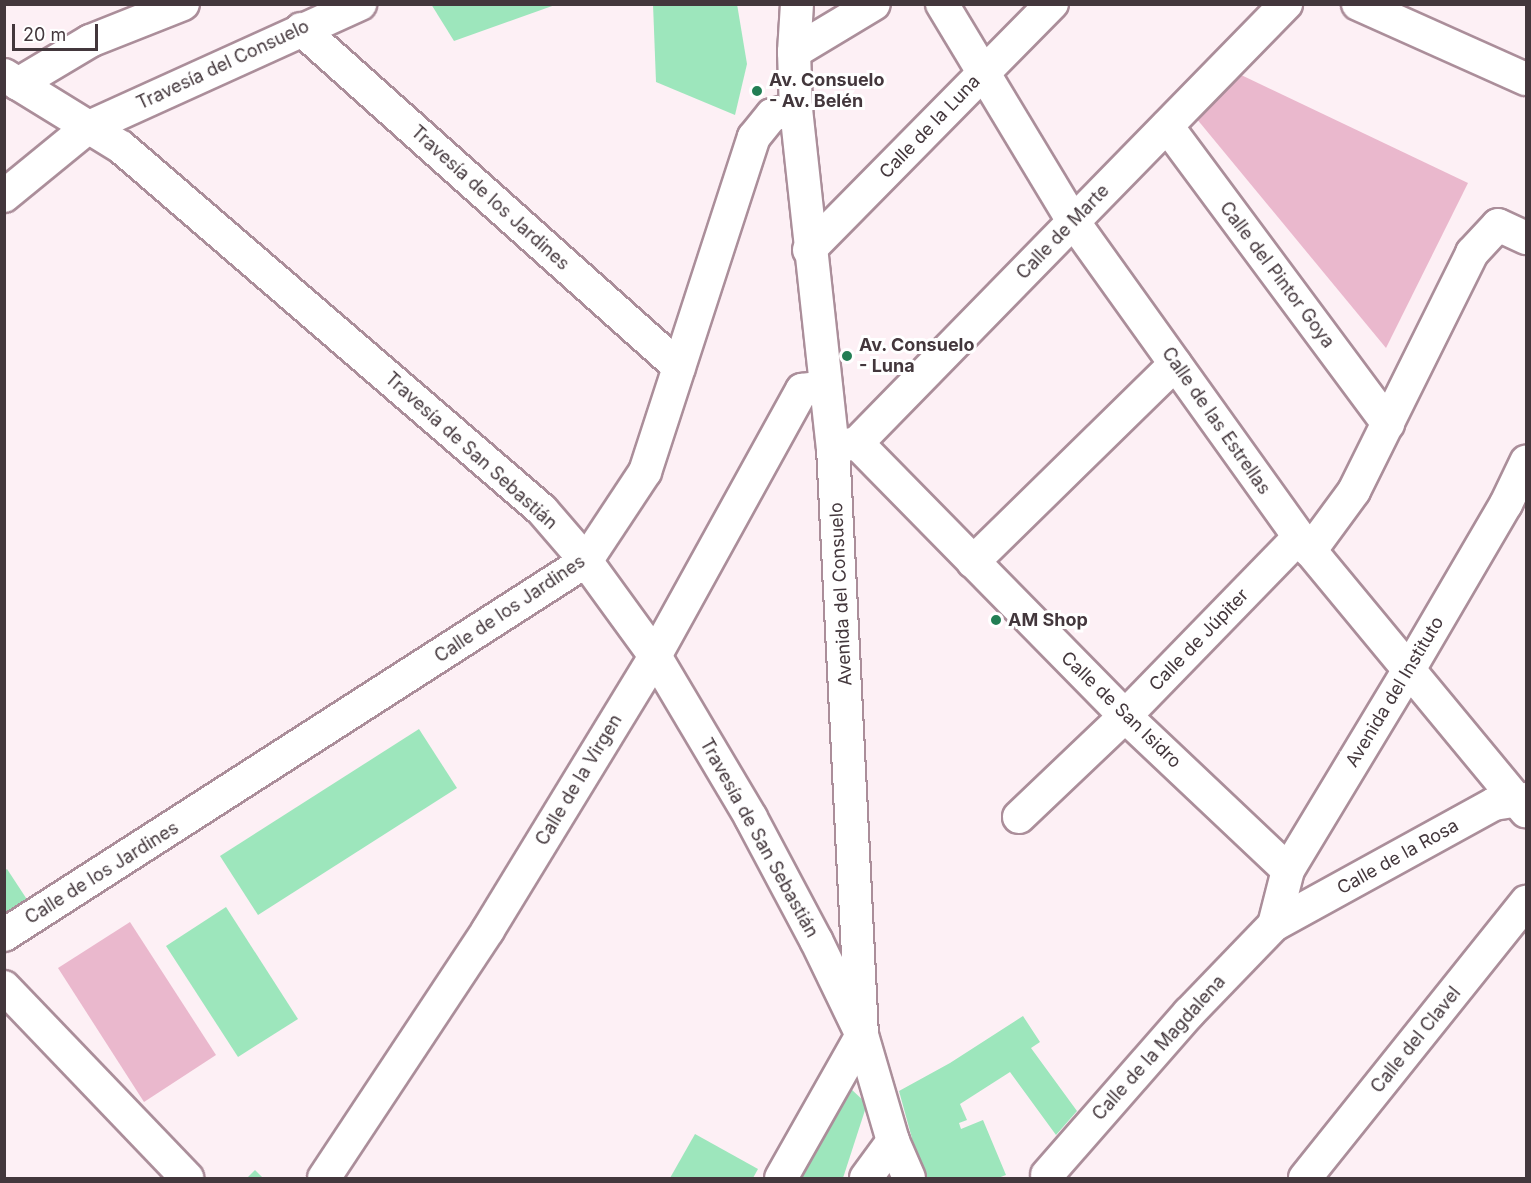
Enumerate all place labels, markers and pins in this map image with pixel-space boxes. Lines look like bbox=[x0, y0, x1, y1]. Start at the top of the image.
place label: Av. Consuelo - Av. Belén bbox=[769, 70, 885, 112]
marker: Av. Consuelo - Av. Belén bbox=[750, 84, 764, 98]
place label: Av. Consuelo - Luna bbox=[859, 335, 975, 378]
marker: Av. Consuelo - Luna bbox=[840, 349, 854, 363]
place label: AM Shop bbox=[1008, 609, 1088, 631]
marker: AM Shop bbox=[989, 613, 1003, 627]

